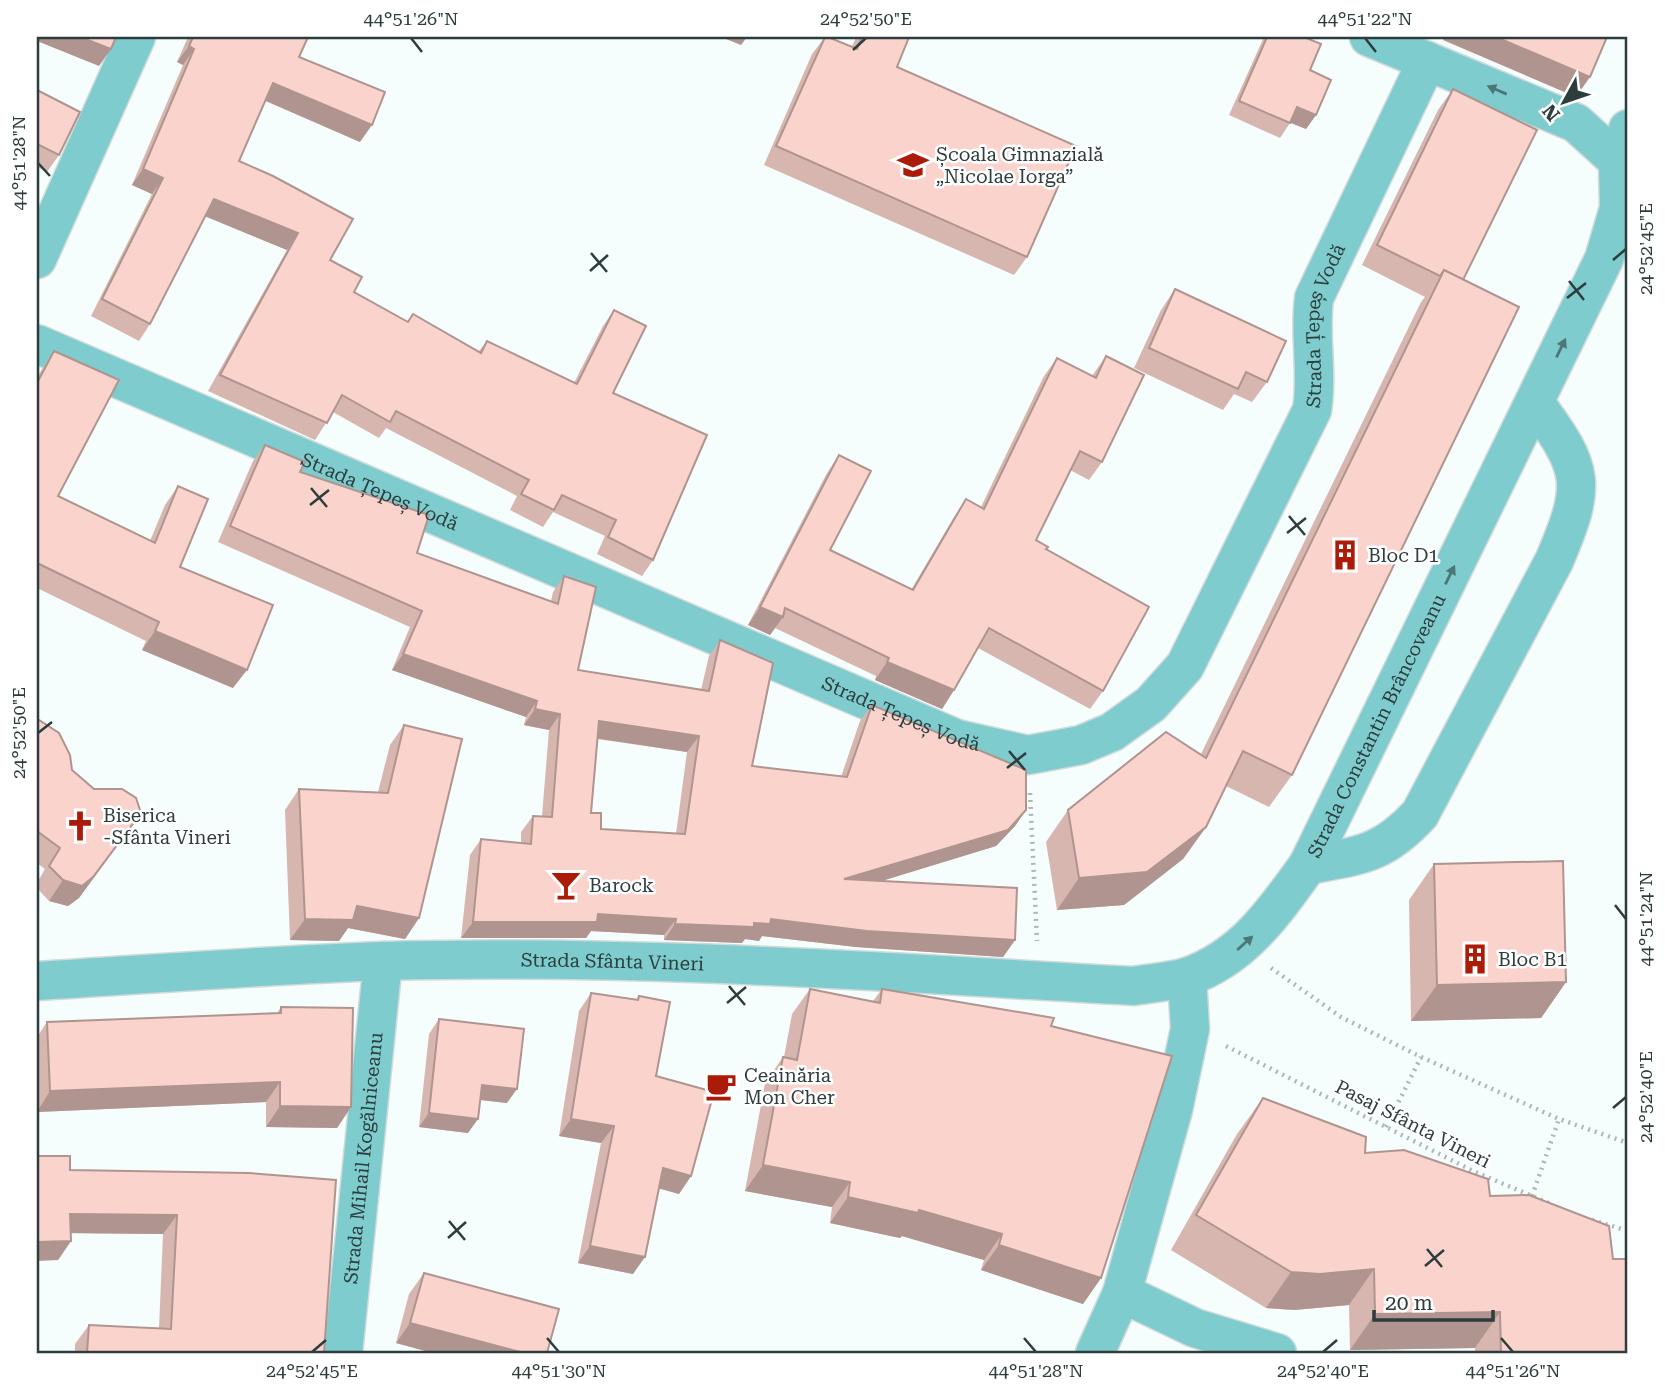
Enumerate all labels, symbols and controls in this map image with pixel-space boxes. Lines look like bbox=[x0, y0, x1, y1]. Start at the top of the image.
text: 44°51'26"N bbox=[364, 8, 458, 29]
text: 24°52'50"E bbox=[820, 8, 912, 29]
text: 44°51'22"N bbox=[1318, 8, 1412, 29]
north arrow bbox=[1528, 66, 1598, 136]
one-way arrow bbox=[1487, 85, 1508, 96]
text: N bbox=[1538, 99, 1565, 126]
text: 44°51'28"N bbox=[8, 116, 29, 210]
place label: Școala Gimnazială „Nicolae Iorga” bbox=[936, 143, 1104, 188]
school or university icon: Școala Gimnazială „Nicolae Iorga” bbox=[896, 148, 930, 182]
text: 24°52'45"E bbox=[1635, 203, 1656, 295]
street label: Strada Țepeș Vodă bbox=[1301, 239, 1350, 409]
one-way arrow bbox=[1555, 338, 1567, 358]
street label: Strada Țepeș Vodă bbox=[298, 447, 463, 535]
building icon: Bloc D1 bbox=[1328, 538, 1362, 572]
place label: Bloc D1 bbox=[1368, 544, 1439, 567]
one-way arrow bbox=[1445, 565, 1456, 585]
street label: Strada Constantin Brâncoveanu bbox=[1302, 590, 1450, 861]
street label: Strada Țepeș Vodă bbox=[819, 671, 983, 755]
text: 24°52'50"E bbox=[8, 687, 29, 779]
place label: Biserica -Sfânta Vineri bbox=[103, 804, 231, 849]
church icon: Biserica -Sfânta Vineri bbox=[63, 809, 97, 843]
bar icon: Barock bbox=[549, 868, 583, 902]
text: 44°51'24"N bbox=[1635, 872, 1656, 966]
place label: Barock bbox=[589, 874, 654, 897]
one-way arrow bbox=[1236, 935, 1254, 951]
building icon: Bloc B1 bbox=[1458, 942, 1492, 976]
street label: Strada Sfânta Vineri bbox=[521, 948, 704, 975]
place label: Bloc B1 bbox=[1498, 948, 1567, 971]
street label: Strada Mihail Kogălniceanu bbox=[339, 1031, 387, 1285]
text: 24°52'40"E bbox=[1635, 1051, 1656, 1143]
place label: Ceainăria Mon Cher bbox=[744, 1064, 835, 1109]
cafe icon: Ceainăria Mon Cher bbox=[704, 1069, 738, 1103]
street label: Pasaj Sfânta Vineri bbox=[1332, 1075, 1494, 1173]
scale bar bbox=[1374, 1278, 1494, 1322]
text: 20 m bbox=[1385, 1291, 1433, 1315]
text: 24°52'45"E bbox=[266, 1360, 358, 1381]
text: 44°51'30"N bbox=[512, 1360, 606, 1381]
text: 44°51'28"N bbox=[989, 1360, 1083, 1381]
text: 24°52'40"E bbox=[1277, 1360, 1369, 1381]
text: 44°51'26"N bbox=[1466, 1360, 1560, 1381]

